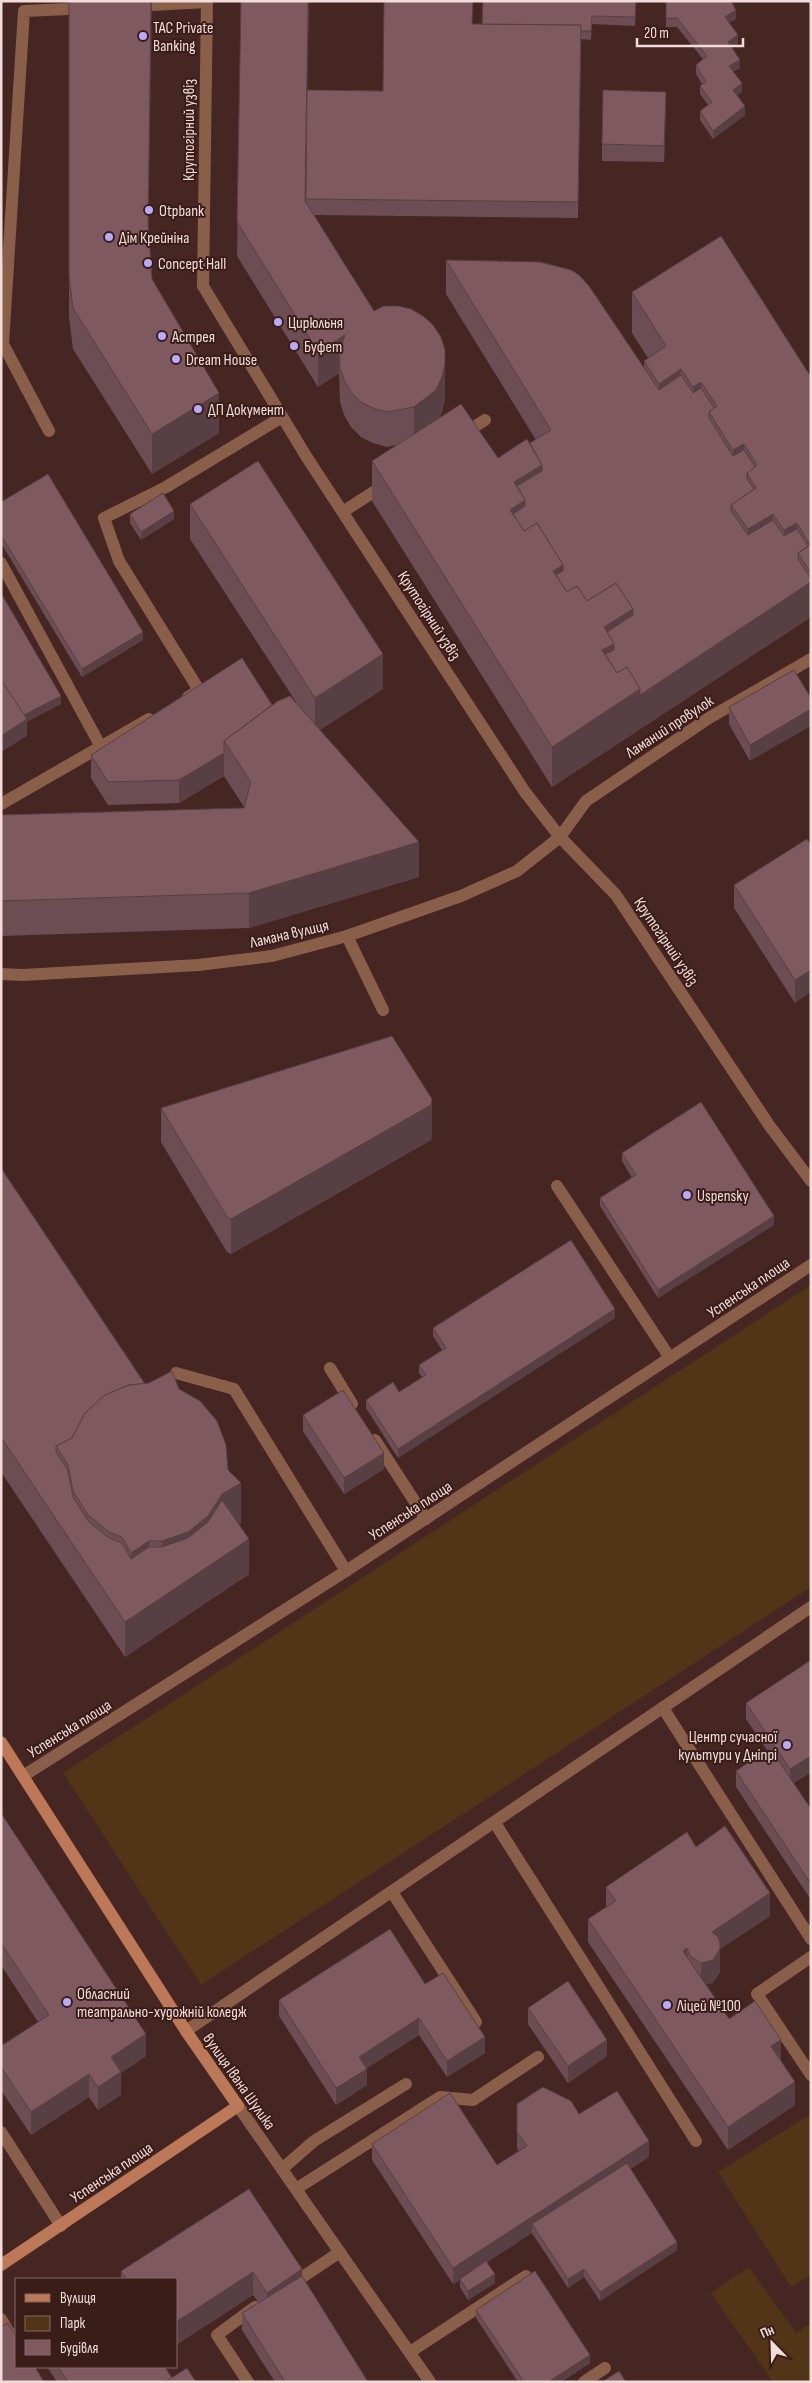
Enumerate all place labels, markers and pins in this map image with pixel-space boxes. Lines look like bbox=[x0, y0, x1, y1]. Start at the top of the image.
place label: TAC Private Banking bbox=[153, 19, 213, 56]
marker: TAC Private Banking bbox=[137, 30, 149, 42]
place label: Otpbank bbox=[159, 202, 204, 221]
marker: Otpbank bbox=[143, 204, 155, 216]
place label: Дім Крейніна bbox=[119, 229, 189, 248]
marker: Дім Крейніна bbox=[103, 231, 115, 243]
place label: Concept Hall bbox=[158, 255, 226, 274]
marker: Concept Hall bbox=[142, 257, 154, 269]
place label: Цирюльня bbox=[288, 314, 343, 333]
marker: Цирюльня bbox=[272, 316, 284, 328]
place label: Астрея bbox=[171, 328, 215, 347]
marker: Астрея bbox=[156, 330, 168, 342]
place label: Буфет bbox=[304, 338, 342, 357]
marker: Буфет bbox=[288, 340, 300, 352]
place label: Dream House bbox=[186, 351, 257, 370]
marker: Dream House bbox=[170, 353, 182, 365]
place label: ДП Документ bbox=[208, 401, 284, 420]
marker: ДП Документ bbox=[192, 403, 204, 415]
place label: Uspensky bbox=[697, 1187, 749, 1206]
marker: Uspensky bbox=[681, 1189, 693, 1201]
place label: Центр сучасної культури у Дніпрі bbox=[678, 1728, 778, 1765]
marker: Центр сучасної культури у Дніпрі bbox=[781, 1739, 793, 1751]
place label: Обласний театрально-художній коледж bbox=[77, 1985, 247, 2022]
marker: Обласний театрально-художній коледж bbox=[61, 1996, 73, 2008]
place label: Ліцей №100 bbox=[676, 1997, 741, 2016]
marker: Ліцей №100 bbox=[661, 1999, 673, 2011]

